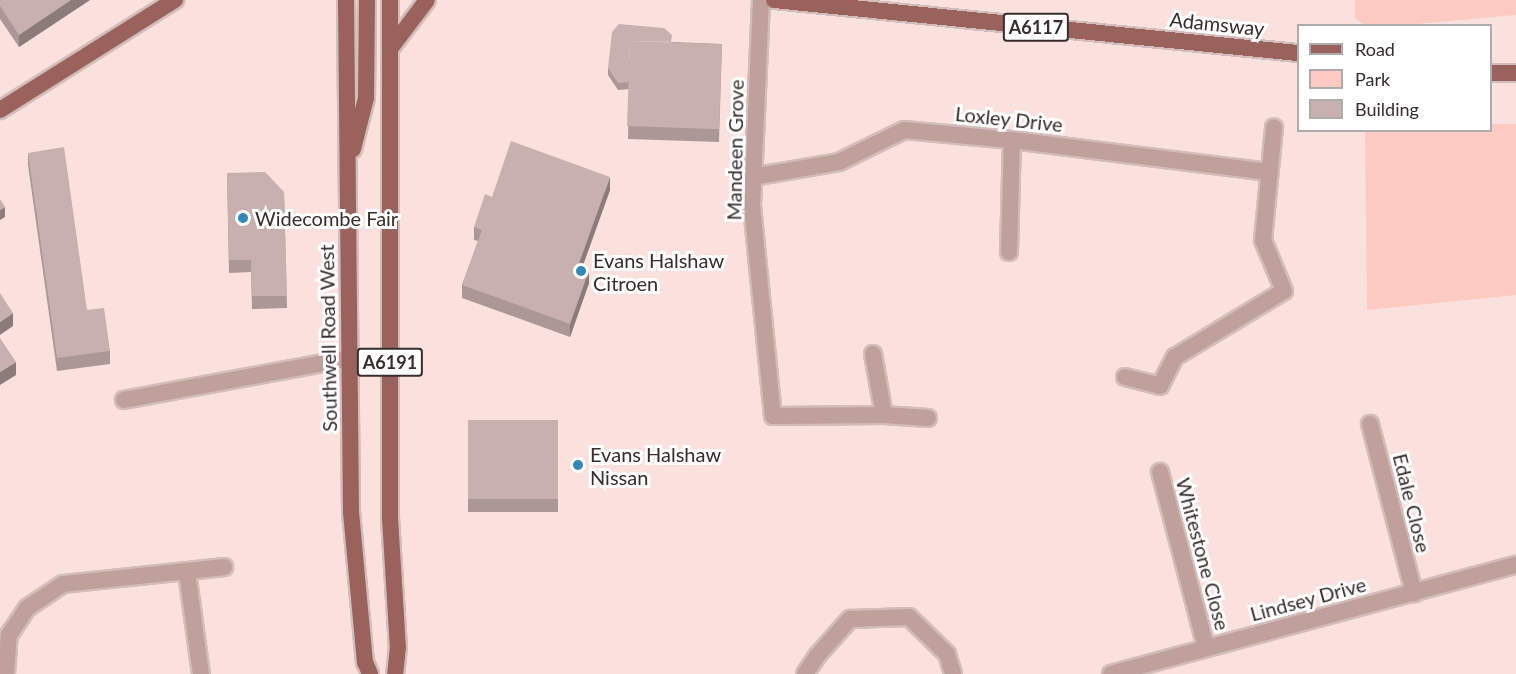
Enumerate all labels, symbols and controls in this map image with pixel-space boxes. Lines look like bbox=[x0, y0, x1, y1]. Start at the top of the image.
street label: Adamsway bbox=[1168, 7, 1266, 41]
road number: A6117 bbox=[1002, 12, 1070, 42]
legend bbox=[1297, 24, 1492, 132]
text: Road bbox=[1355, 38, 1395, 60]
text: Park bbox=[1355, 68, 1390, 90]
street label: Mandeen Grove bbox=[722, 79, 748, 221]
text: Building bbox=[1355, 98, 1419, 120]
street label: Loxley Drive bbox=[954, 101, 1064, 137]
place label: Widecombe Fair bbox=[255, 206, 398, 230]
marker: Widecombe Fair bbox=[236, 211, 250, 225]
street label: Southwell Road West bbox=[314, 244, 342, 432]
place label: Evans Halshaw Citroen bbox=[593, 248, 724, 295]
marker: Evans Halshaw Citroen bbox=[574, 264, 588, 278]
road number: A6191 bbox=[356, 347, 424, 377]
place label: Evans Halshaw Nissan bbox=[590, 442, 721, 489]
street label: Edale Close bbox=[1388, 451, 1436, 555]
marker: Evans Halshaw Nissan bbox=[571, 458, 585, 472]
street label: Whitestone Close bbox=[1171, 475, 1235, 633]
street label: Lindsey Drive bbox=[1247, 572, 1369, 626]

